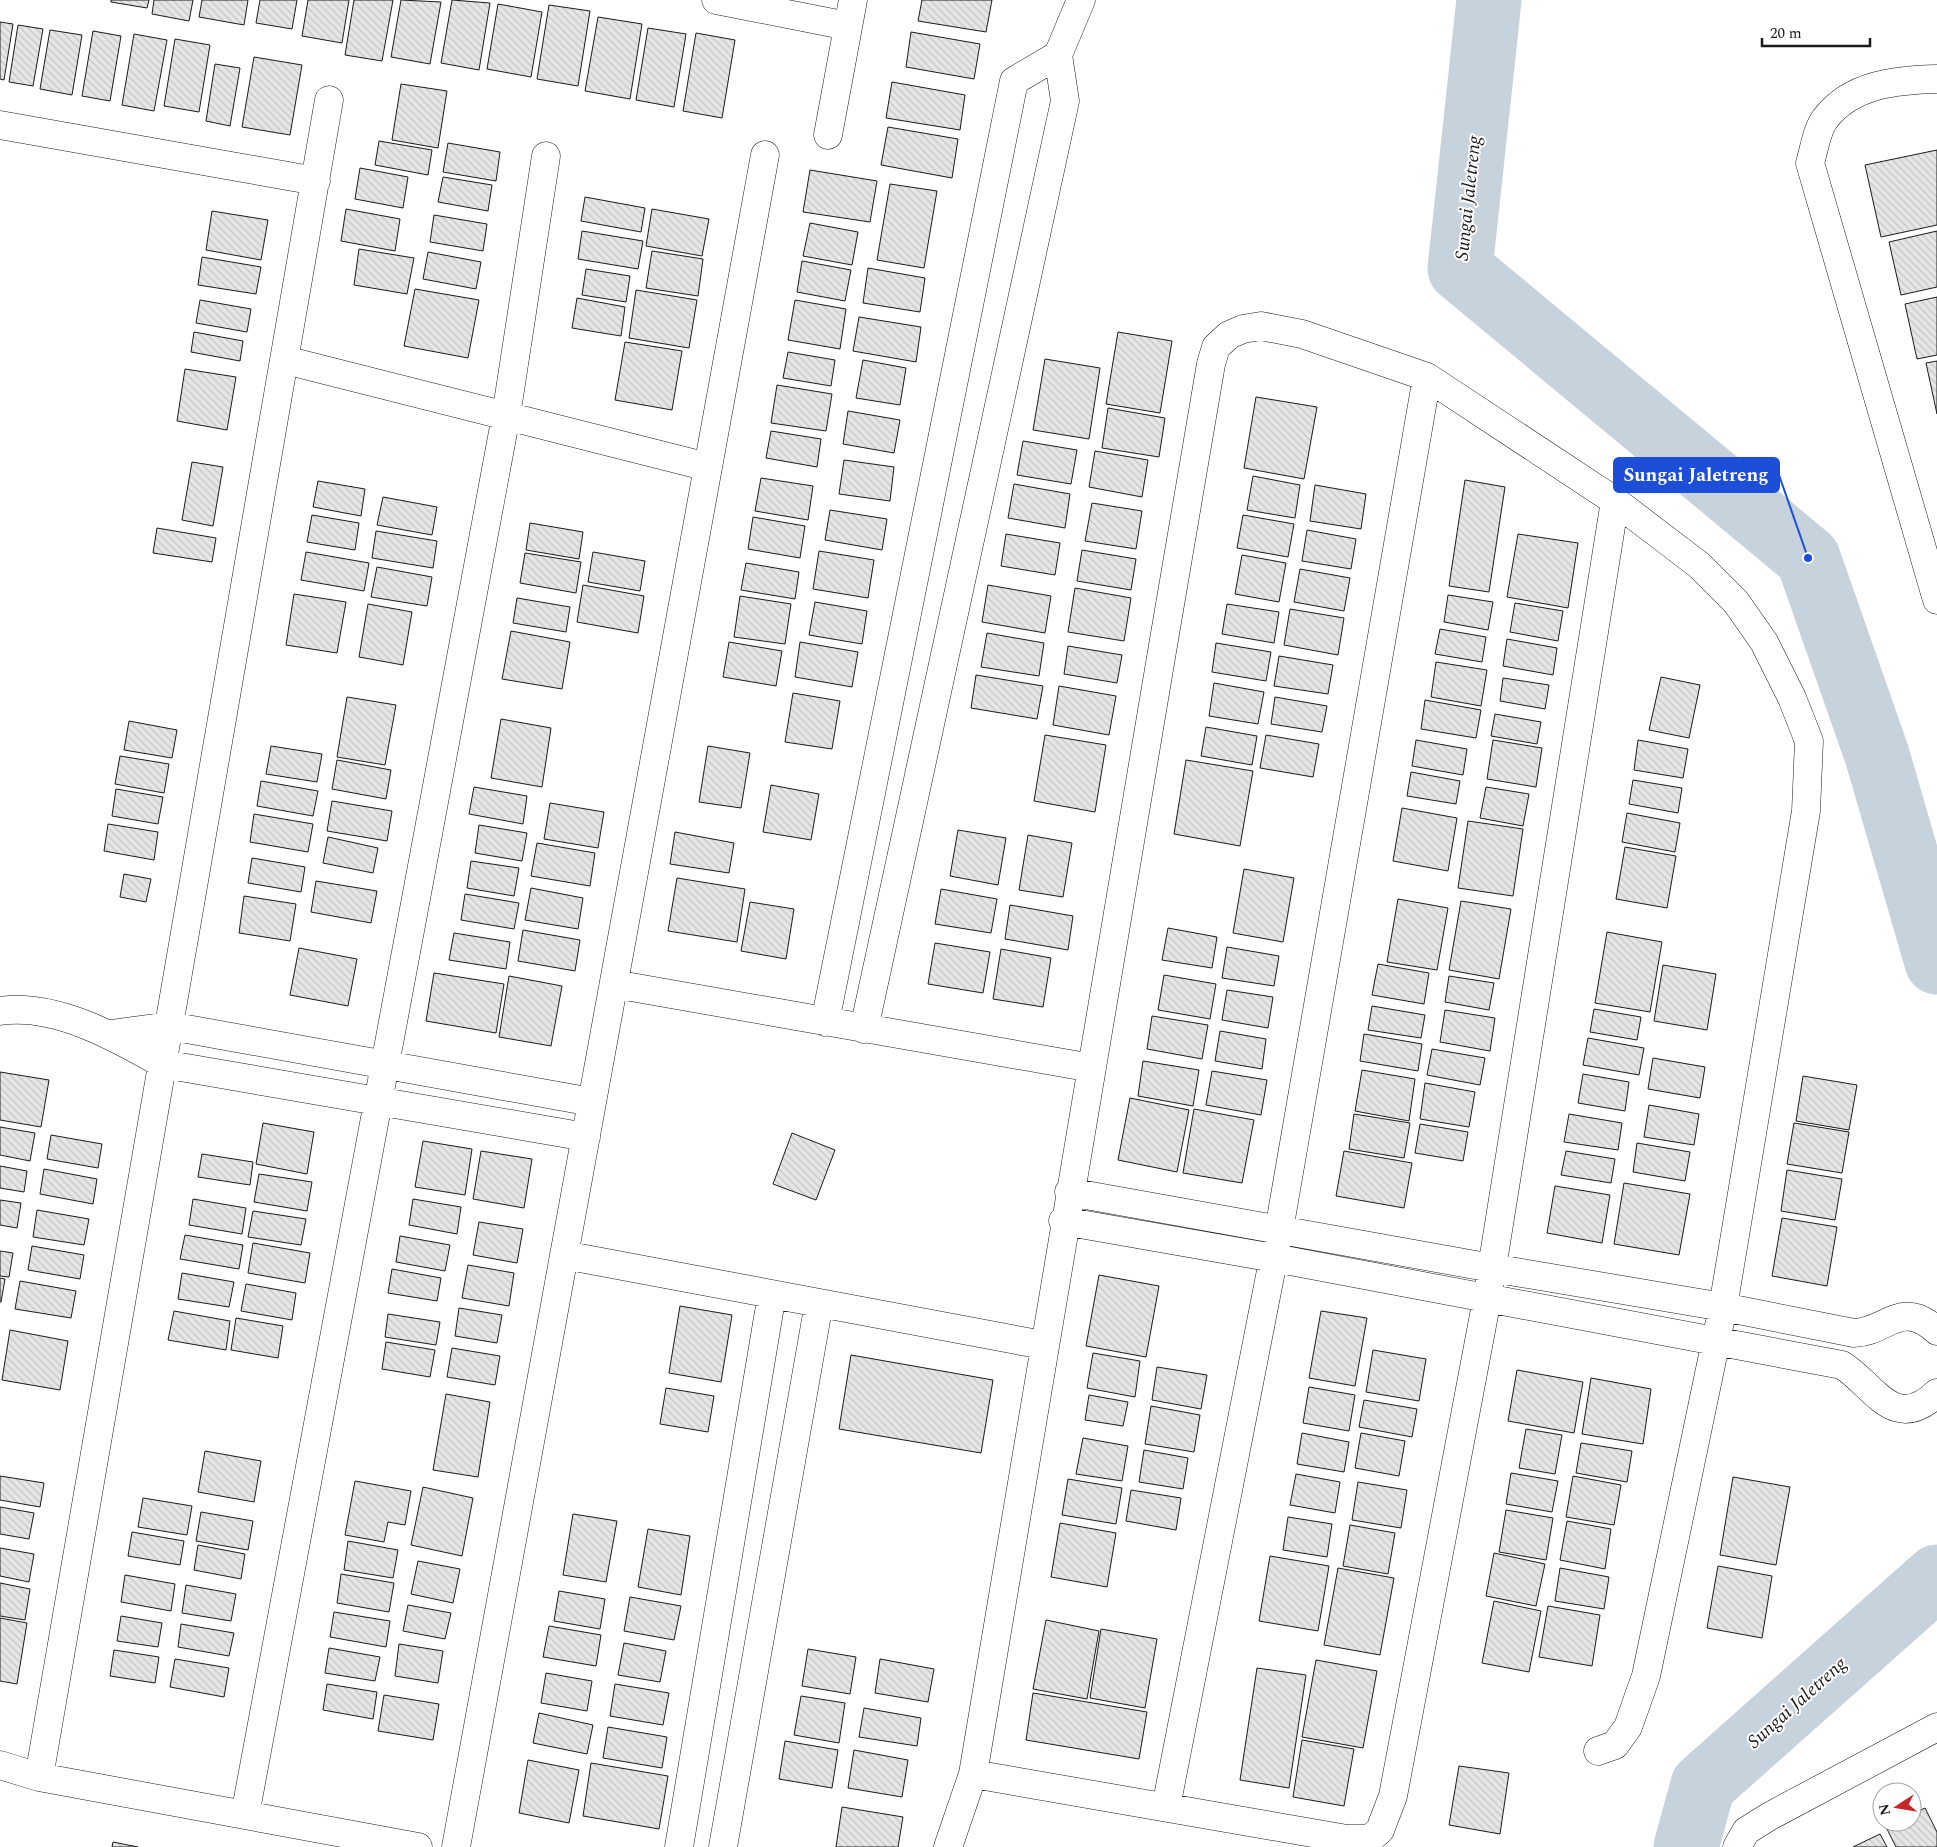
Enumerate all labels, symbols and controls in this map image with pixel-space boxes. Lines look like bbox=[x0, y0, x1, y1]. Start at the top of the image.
scale bar bbox=[1762, 15, 1870, 47]
text: 20 m bbox=[1770, 22, 1802, 45]
water label: Sungai Jaletreng bbox=[1448, 134, 1490, 262]
callout: Sungai Jaletreng bbox=[1614, 458, 1779, 492]
text: Sungai Jaletreng bbox=[1624, 461, 1768, 490]
water label: Sungai Jaletreng bbox=[1741, 1650, 1854, 1756]
north arrow bbox=[1872, 1782, 1922, 1832]
text: N bbox=[1873, 1802, 1896, 1817]

